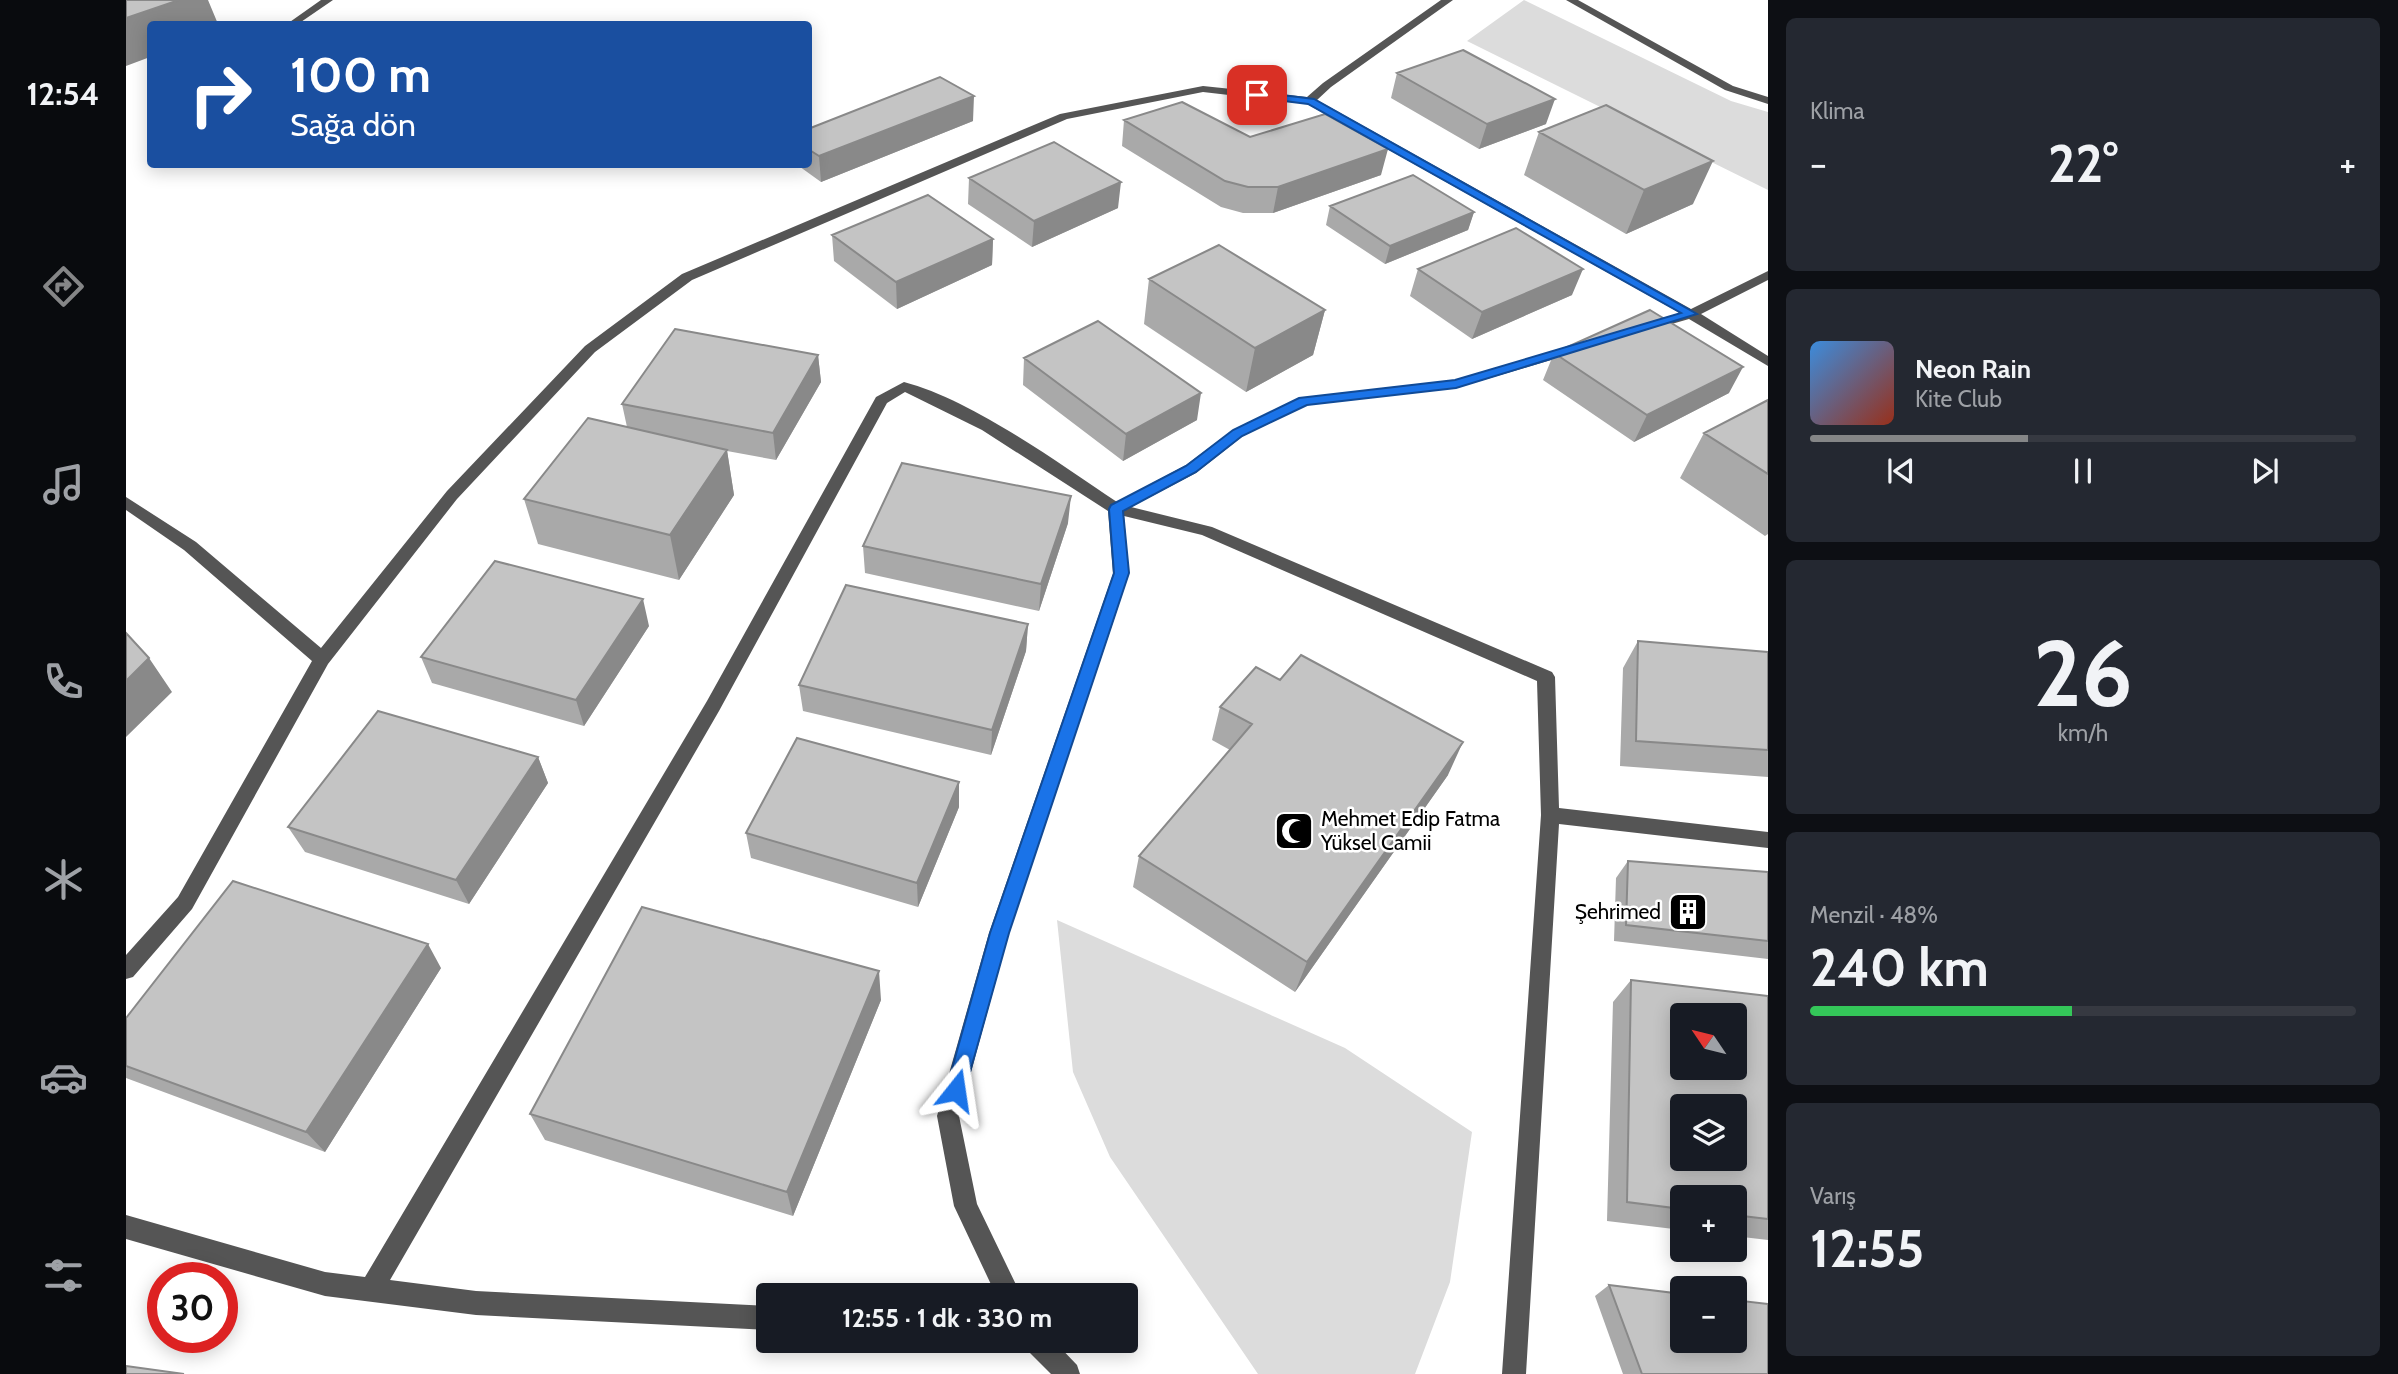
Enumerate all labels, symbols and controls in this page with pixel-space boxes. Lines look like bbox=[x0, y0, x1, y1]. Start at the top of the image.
text: 100 m bbox=[290, 45, 431, 104]
icon: right bbox=[175, 49, 266, 140]
pin bbox=[1227, 65, 1287, 125]
text: 12:54 bbox=[27, 74, 99, 113]
icon: arrive bbox=[1238, 76, 1276, 114]
text: Klima bbox=[1810, 97, 1865, 125]
text: Sağa dön bbox=[290, 105, 416, 144]
text: 22° bbox=[2048, 132, 2118, 195]
text: − bbox=[1810, 140, 1827, 187]
text: + bbox=[2339, 140, 2356, 187]
icon: directions bbox=[39, 262, 88, 311]
text: Neon Rain bbox=[1915, 353, 2031, 385]
text: Kite Club bbox=[1915, 385, 2002, 413]
icon: previous bbox=[1882, 452, 1920, 490]
icon: pause bbox=[2064, 452, 2102, 490]
icon: next bbox=[2246, 452, 2284, 490]
icon: music bbox=[39, 460, 88, 509]
text: 26 bbox=[2033, 618, 2133, 729]
icon: phone bbox=[39, 657, 88, 706]
text: km/h bbox=[2058, 719, 2108, 747]
place label: Mehmet Edip Fatma Yüksel Camii bbox=[1320, 806, 1500, 855]
mosque icon: Mehmet Edip Fatma Yüksel Camii bbox=[1273, 810, 1315, 852]
icon: climate bbox=[39, 855, 88, 904]
building icon: Şehrimed bbox=[1667, 891, 1709, 933]
place label: Şehrimed bbox=[1575, 899, 1661, 924]
text: Menzil · 48% bbox=[1810, 901, 1938, 929]
text: 240 km bbox=[1810, 936, 1989, 999]
north arrow bbox=[1670, 1003, 1746, 1080]
map controls bbox=[1670, 1003, 1747, 1353]
icon: car bbox=[39, 1053, 88, 1102]
position arrow bbox=[919, 1053, 993, 1127]
button: layers bbox=[1670, 1094, 1747, 1171]
text: Varış bbox=[1810, 1182, 1856, 1210]
button: + bbox=[1670, 1185, 1747, 1262]
text: 12:55 bbox=[1810, 1217, 1924, 1280]
icon: filters bbox=[39, 1251, 88, 1300]
speed limit sign: 30 bbox=[147, 1262, 238, 1353]
button: − bbox=[1670, 1276, 1747, 1353]
text: 12:55 · 1 dk · 330 m bbox=[842, 1302, 1052, 1334]

